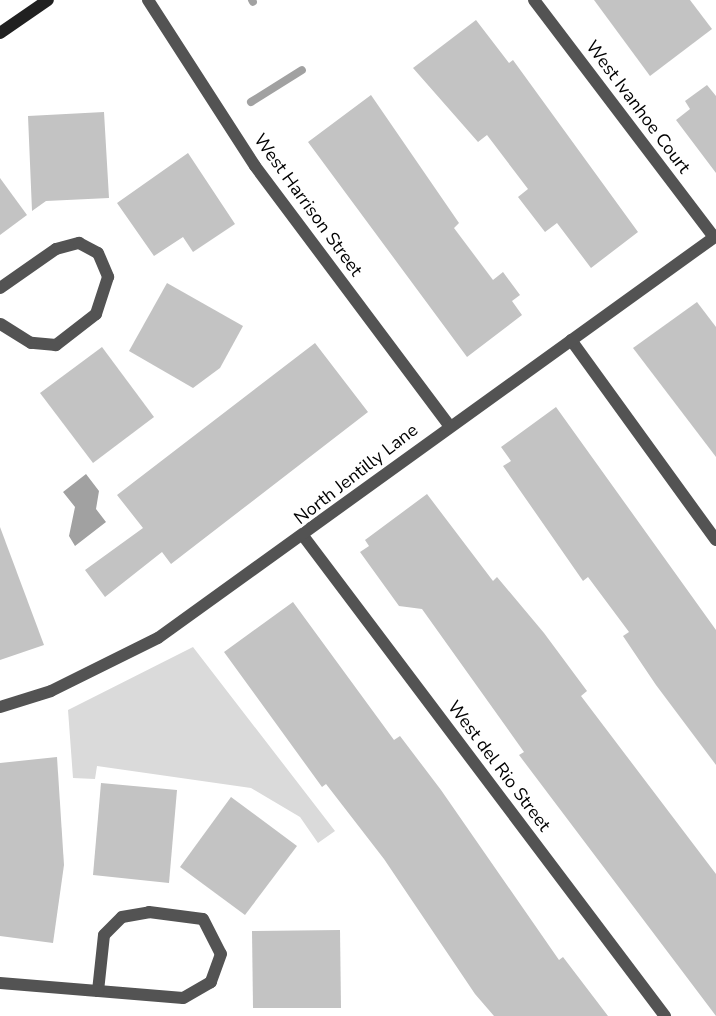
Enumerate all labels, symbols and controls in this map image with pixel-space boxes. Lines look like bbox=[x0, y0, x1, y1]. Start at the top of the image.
street label: West Ivanhoe Court bbox=[581, 36, 695, 178]
street label: West Harrison Street bbox=[249, 130, 367, 280]
street label: North Jentilly Lane bbox=[290, 419, 422, 529]
street label: West del Rio Street bbox=[443, 696, 555, 836]

